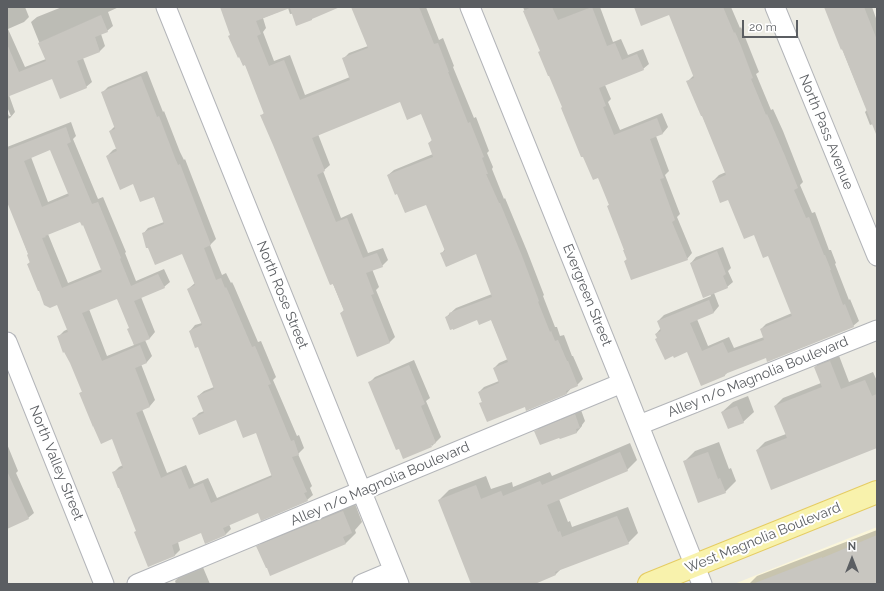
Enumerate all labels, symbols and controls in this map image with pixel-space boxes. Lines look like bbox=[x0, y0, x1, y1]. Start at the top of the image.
scale bar bbox=[744, 12, 800, 38]
text: 20 m bbox=[749, 20, 777, 34]
street label: North Pass Avenue bbox=[795, 72, 857, 192]
street label: North Rose Street bbox=[253, 239, 311, 351]
street label: Evergreen Street bbox=[559, 241, 615, 349]
street label: Alley n/o Magnolia Boulevard bbox=[665, 333, 851, 421]
street label: North Valley Street bbox=[25, 403, 87, 523]
street label: Alley n/o Magnolia Boulevard bbox=[288, 439, 472, 529]
street label: West Magnolia Boulevard bbox=[683, 499, 843, 577]
north arrow bbox=[832, 539, 872, 579]
text: N bbox=[848, 540, 856, 553]

